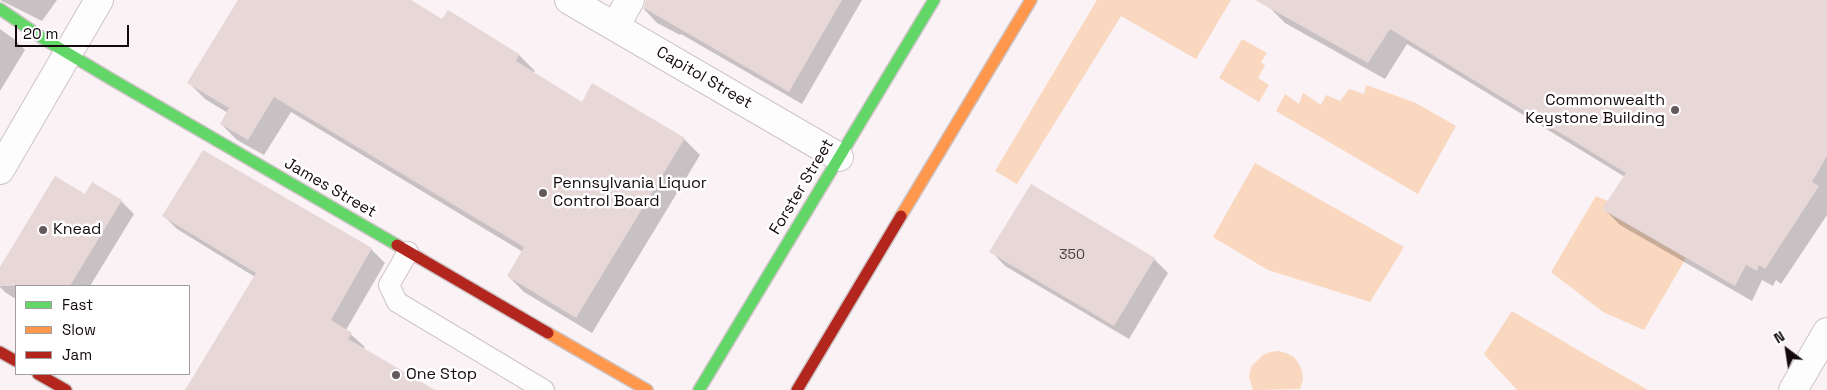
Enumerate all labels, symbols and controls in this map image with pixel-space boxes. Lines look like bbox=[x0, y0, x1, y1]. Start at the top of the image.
scale bar bbox=[18, 15, 131, 47]
text: 20 m bbox=[23, 24, 58, 43]
street label: Capitol Street bbox=[653, 43, 755, 113]
place label: Commonwealth Keystone Building bbox=[1525, 91, 1665, 129]
marker: Commonwealth Keystone Building bbox=[1669, 104, 1681, 116]
street label: Forster Street bbox=[766, 136, 838, 238]
street label: James Street bbox=[281, 154, 379, 222]
place label: Pennsylvania Liquor Control Board bbox=[553, 174, 707, 212]
marker: Pennsylvania Liquor Control Board bbox=[537, 187, 549, 199]
place label: Knead bbox=[53, 220, 101, 240]
marker: Knead bbox=[37, 224, 49, 236]
house number: 350 bbox=[1059, 247, 1085, 263]
legend bbox=[15, 285, 190, 375]
text: Fast bbox=[62, 295, 93, 314]
text: Slow bbox=[62, 320, 96, 339]
north arrow bbox=[1762, 325, 1812, 375]
text: N bbox=[1771, 327, 1788, 347]
text: Jam bbox=[62, 345, 92, 364]
place label: One Stop bbox=[406, 365, 477, 385]
marker: One Stop bbox=[390, 369, 402, 381]

